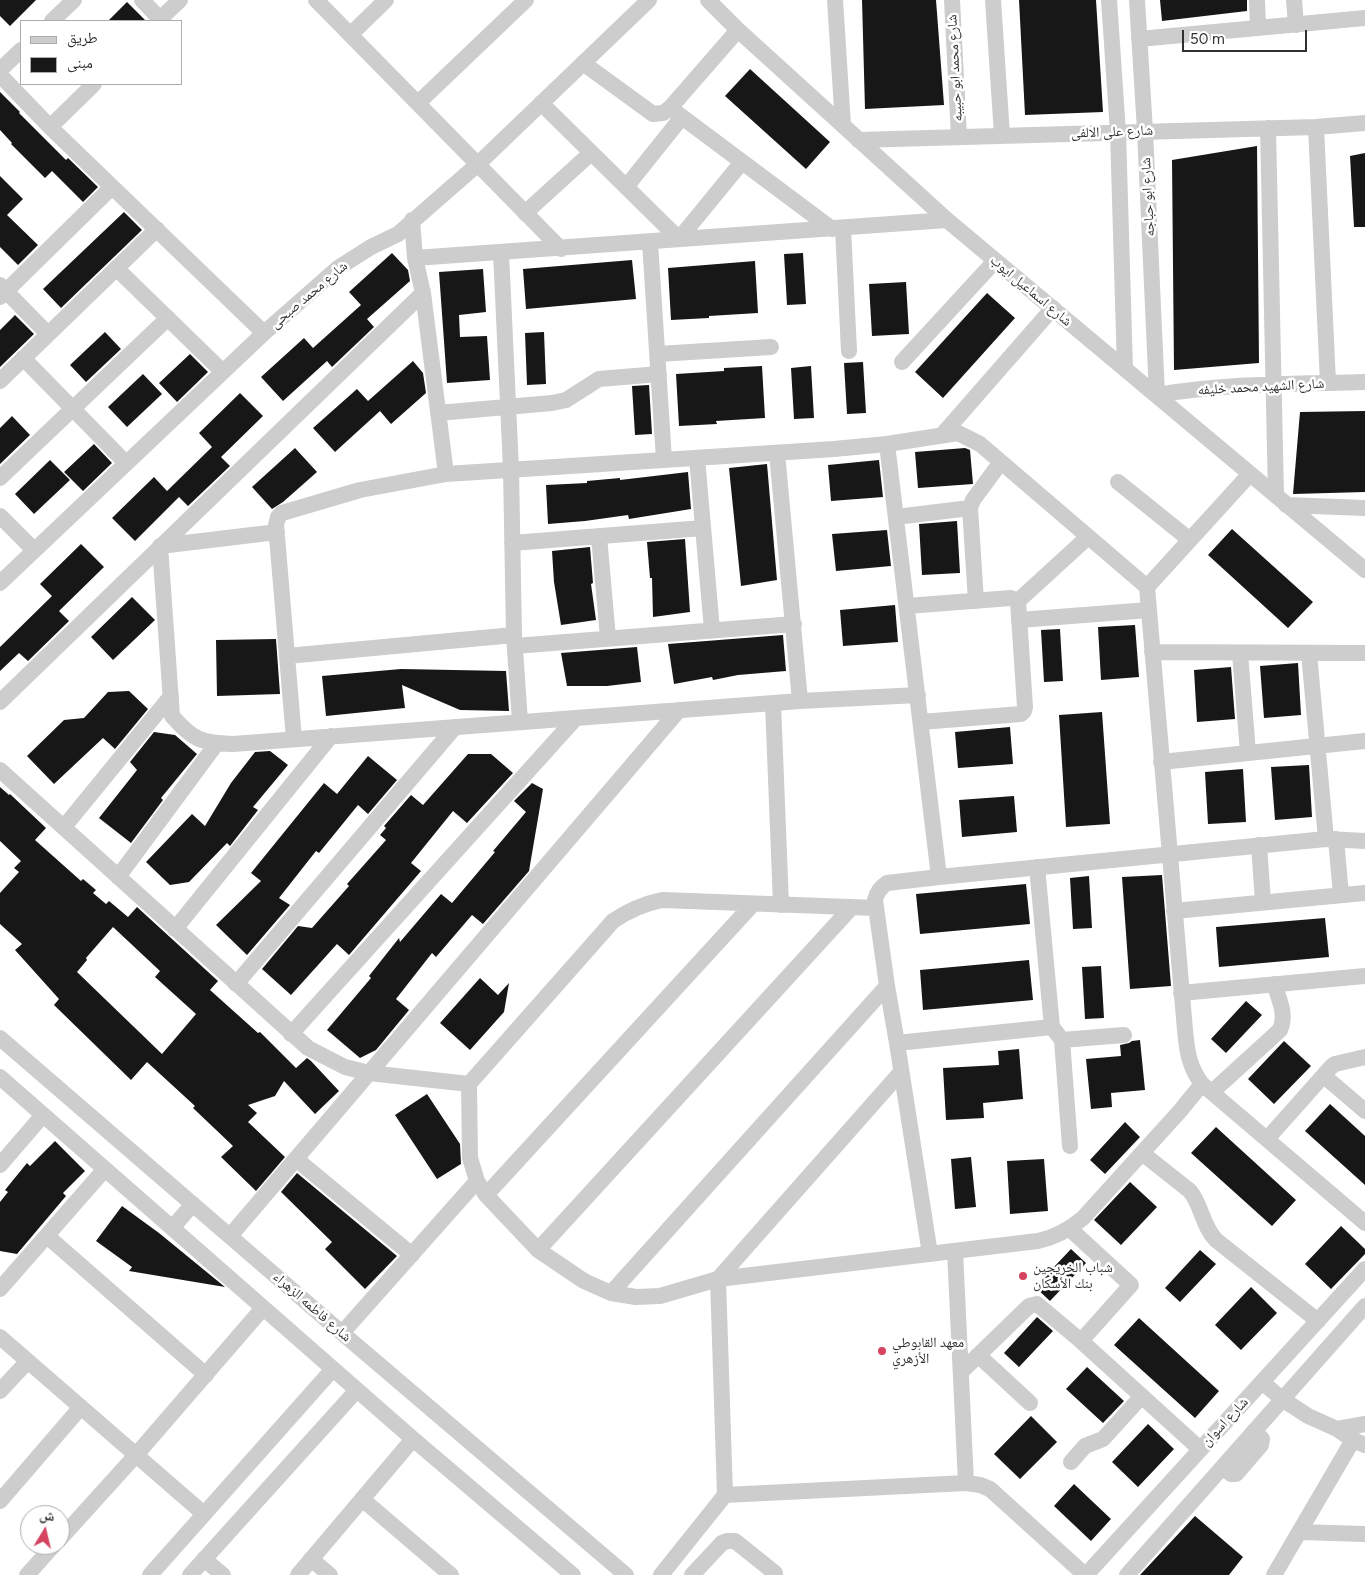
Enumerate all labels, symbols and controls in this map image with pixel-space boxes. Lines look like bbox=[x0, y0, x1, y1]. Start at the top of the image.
street label: شارع محمد ابو حبيبه bbox=[944, 14, 966, 122]
legend bbox=[20, 20, 182, 85]
scale bar bbox=[1185, 20, 1310, 52]
text: طريق bbox=[67, 29, 98, 47]
text: 50 m bbox=[1190, 30, 1225, 48]
text: مبنى bbox=[67, 54, 93, 72]
street label: شارع على الالفى bbox=[1071, 122, 1153, 142]
street label: شارع ابو حباجه bbox=[1138, 157, 1158, 237]
street label: شارع اسماعيل ايوب bbox=[987, 252, 1075, 330]
street label: شارع محمد صبحى bbox=[267, 258, 351, 332]
street label: شارع الشهيد محمد خليفه bbox=[1197, 375, 1325, 399]
place label: شباب الخريجين بنك الأسكان bbox=[1033, 1260, 1113, 1292]
street label: شارع فاطمه الزهراء bbox=[269, 1268, 355, 1346]
marker: شباب الخريجين بنك الأسكان bbox=[1017, 1270, 1029, 1282]
place label: معهد القابوطي الأزهري bbox=[892, 1335, 964, 1368]
marker: معهد القابوطي الأزهري bbox=[876, 1345, 888, 1357]
street label: شارع اسوان bbox=[1198, 1394, 1252, 1450]
north arrow bbox=[20, 1505, 70, 1555]
text: ش bbox=[39, 1506, 56, 1525]

